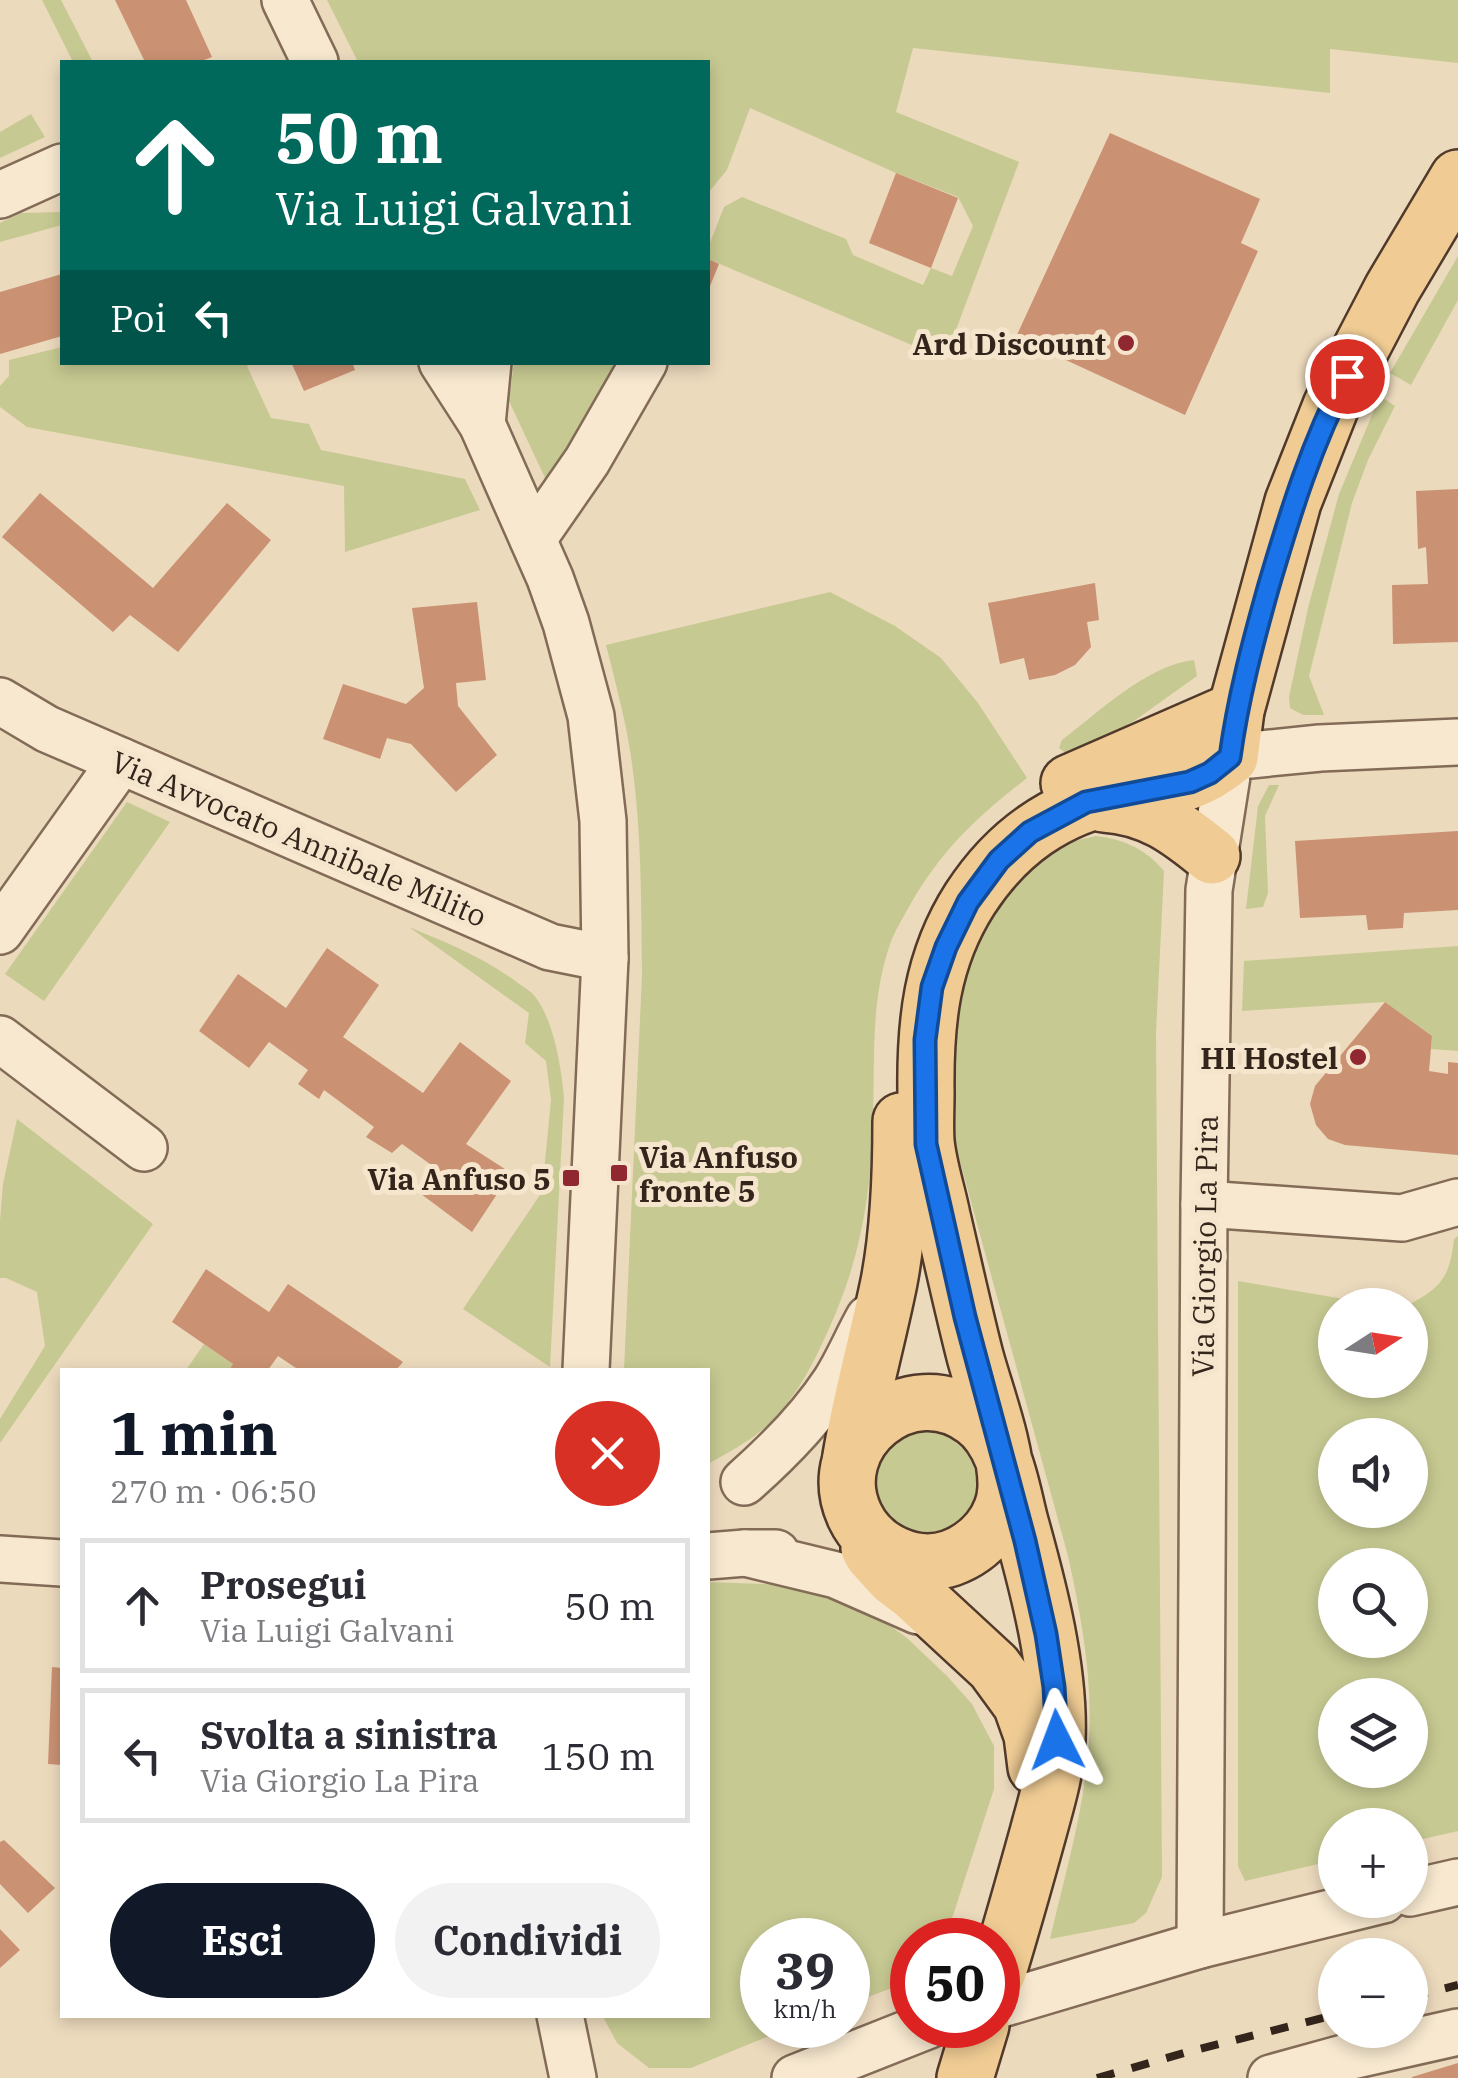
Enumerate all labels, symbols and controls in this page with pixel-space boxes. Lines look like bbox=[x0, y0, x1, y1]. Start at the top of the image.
text: 50 m bbox=[275, 91, 443, 182]
icon: ahead bbox=[110, 100, 240, 230]
text: Via Luigi Galvani bbox=[275, 179, 632, 237]
icon: left bbox=[186, 290, 241, 345]
text: Poi bbox=[110, 293, 166, 342]
place label: Ard Discount bbox=[913, 324, 1106, 363]
marker: Ard Discount bbox=[1115, 332, 1137, 354]
pin bbox=[1305, 334, 1390, 419]
icon: arrive bbox=[1320, 349, 1375, 404]
street label: Via Avvocato Annibale Milito bbox=[105, 741, 493, 935]
place label: HI Hostel bbox=[1200, 1038, 1338, 1077]
marker: HI Hostel bbox=[1347, 1046, 1369, 1068]
street label: Via Giorgio La Pira bbox=[1182, 1115, 1226, 1377]
place label: Via Anfuso fronte 5 bbox=[639, 1137, 798, 1210]
place label: Via Anfuso 5 bbox=[367, 1159, 551, 1198]
marker: Via Anfuso fronte 5 bbox=[608, 1162, 630, 1184]
marker: Via Anfuso 5 bbox=[560, 1167, 582, 1189]
north arrow bbox=[1318, 1288, 1428, 1398]
map controls bbox=[1318, 1288, 1428, 2048]
text: 1 min bbox=[110, 1393, 278, 1472]
button: close bbox=[555, 1401, 660, 1506]
button: sound bbox=[1318, 1418, 1428, 1528]
text: 270 m · 06:50 bbox=[110, 1470, 317, 1512]
button: search bbox=[1318, 1548, 1428, 1658]
text: Prosegui bbox=[200, 1560, 367, 1609]
icon: ahead bbox=[115, 1578, 170, 1633]
text: 50 m bbox=[564, 1581, 655, 1630]
text: Via Luigi Galvani bbox=[200, 1609, 454, 1651]
button: layers bbox=[1318, 1678, 1428, 1788]
position arrow bbox=[1005, 1688, 1109, 1792]
text: Svolta a sinistra bbox=[200, 1710, 498, 1759]
icon: left bbox=[115, 1728, 170, 1783]
text: 150 m bbox=[542, 1731, 655, 1780]
text: Via Giorgio La Pira bbox=[200, 1759, 480, 1801]
button: + bbox=[1318, 1808, 1428, 1918]
button: Esci bbox=[110, 1883, 375, 1998]
button: Condividi bbox=[395, 1883, 660, 1998]
speed limit sign: 50 bbox=[890, 1918, 1020, 2048]
text: 39 bbox=[775, 1938, 835, 2003]
button: − bbox=[1318, 1938, 1428, 2048]
text: km/h bbox=[773, 1992, 837, 2025]

